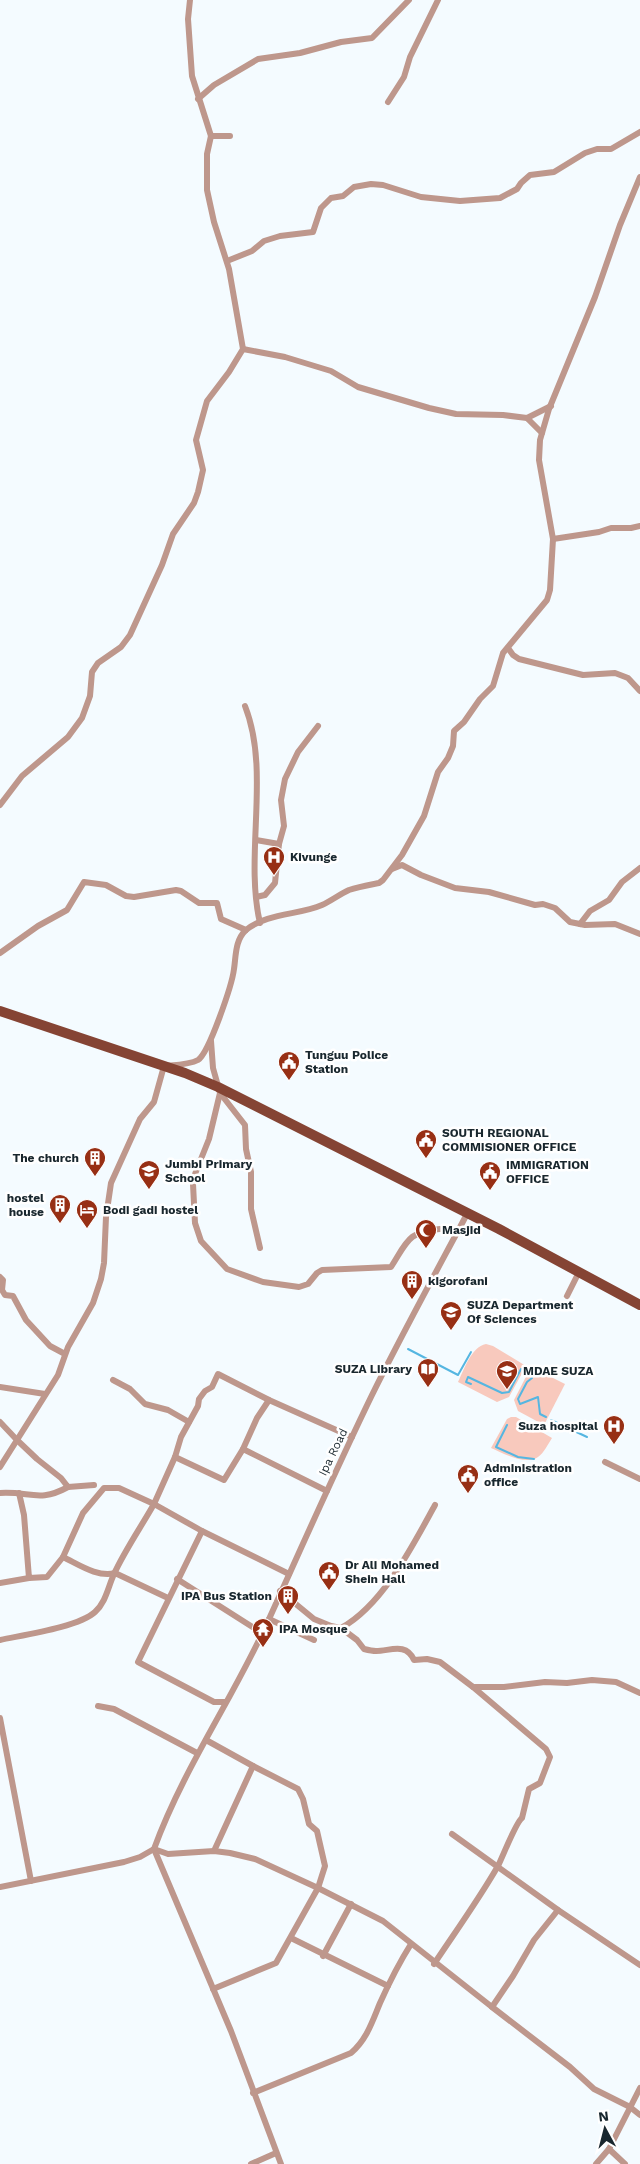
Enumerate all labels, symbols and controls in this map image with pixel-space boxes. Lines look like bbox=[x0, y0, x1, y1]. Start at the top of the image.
hospital icon: Kivunge bbox=[262, 845, 286, 876]
place label: Kivunge bbox=[290, 850, 337, 864]
place label: Tunguu Police Station bbox=[305, 1048, 388, 1076]
public building icon: Tunguu Police Station bbox=[277, 1050, 301, 1081]
place label: SOUTH REGIONAL COMMISIONER OFFICE bbox=[442, 1126, 577, 1154]
public building icon: SOUTH REGIONAL COMMISIONER OFFICE bbox=[414, 1128, 438, 1159]
building icon: The church bbox=[83, 1146, 107, 1177]
place label: The church bbox=[12, 1151, 79, 1165]
place label: Jumbi Primary School bbox=[165, 1157, 253, 1185]
place label: IMMIGRATION OFFICE bbox=[506, 1158, 589, 1186]
school or university icon: Jumbi Primary School bbox=[137, 1159, 161, 1190]
public building icon: IMMIGRATION OFFICE bbox=[478, 1160, 502, 1191]
place label: hostel house bbox=[7, 1191, 44, 1219]
building icon: hostel house bbox=[48, 1193, 72, 1224]
hotel icon: Bodi gadi hostel bbox=[75, 1198, 99, 1229]
place label: Bodi gadi hostel bbox=[103, 1203, 198, 1217]
mosque icon: Masjid bbox=[414, 1218, 438, 1249]
place label: Masjid bbox=[442, 1223, 481, 1237]
building icon: kigorofani bbox=[400, 1269, 424, 1300]
place label: kigorofani bbox=[428, 1274, 488, 1288]
place label: SUZA Department Of Sciences bbox=[467, 1298, 574, 1326]
school or university icon: SUZA Department Of Sciences bbox=[439, 1300, 463, 1331]
library icon: SUZA Library bbox=[416, 1357, 440, 1388]
school or university icon: MDAE SUZA bbox=[495, 1359, 519, 1390]
place label: SUZA Library bbox=[335, 1362, 412, 1376]
place label: MDAE SUZA bbox=[523, 1364, 594, 1378]
hospital icon: Suza hospital bbox=[602, 1414, 626, 1445]
place label: Suza hospital bbox=[518, 1419, 598, 1433]
street label: Ipa Road bbox=[316, 1426, 350, 1478]
place label: Administration office bbox=[484, 1461, 572, 1489]
public building icon: Administration office bbox=[456, 1463, 480, 1494]
place label: Dr Ali Mohamed Shein Hall bbox=[345, 1558, 439, 1586]
public building icon: Dr Ali Mohamed Shein Hall bbox=[317, 1560, 341, 1591]
building icon: IPA Bus Station bbox=[276, 1584, 300, 1615]
place label: IPA Bus Station bbox=[181, 1589, 272, 1603]
temple icon: IPA Mosque bbox=[251, 1617, 275, 1648]
place label: IPA Mosque bbox=[279, 1622, 348, 1636]
north arrow bbox=[580, 2104, 630, 2154]
text: N bbox=[597, 2108, 610, 2125]

